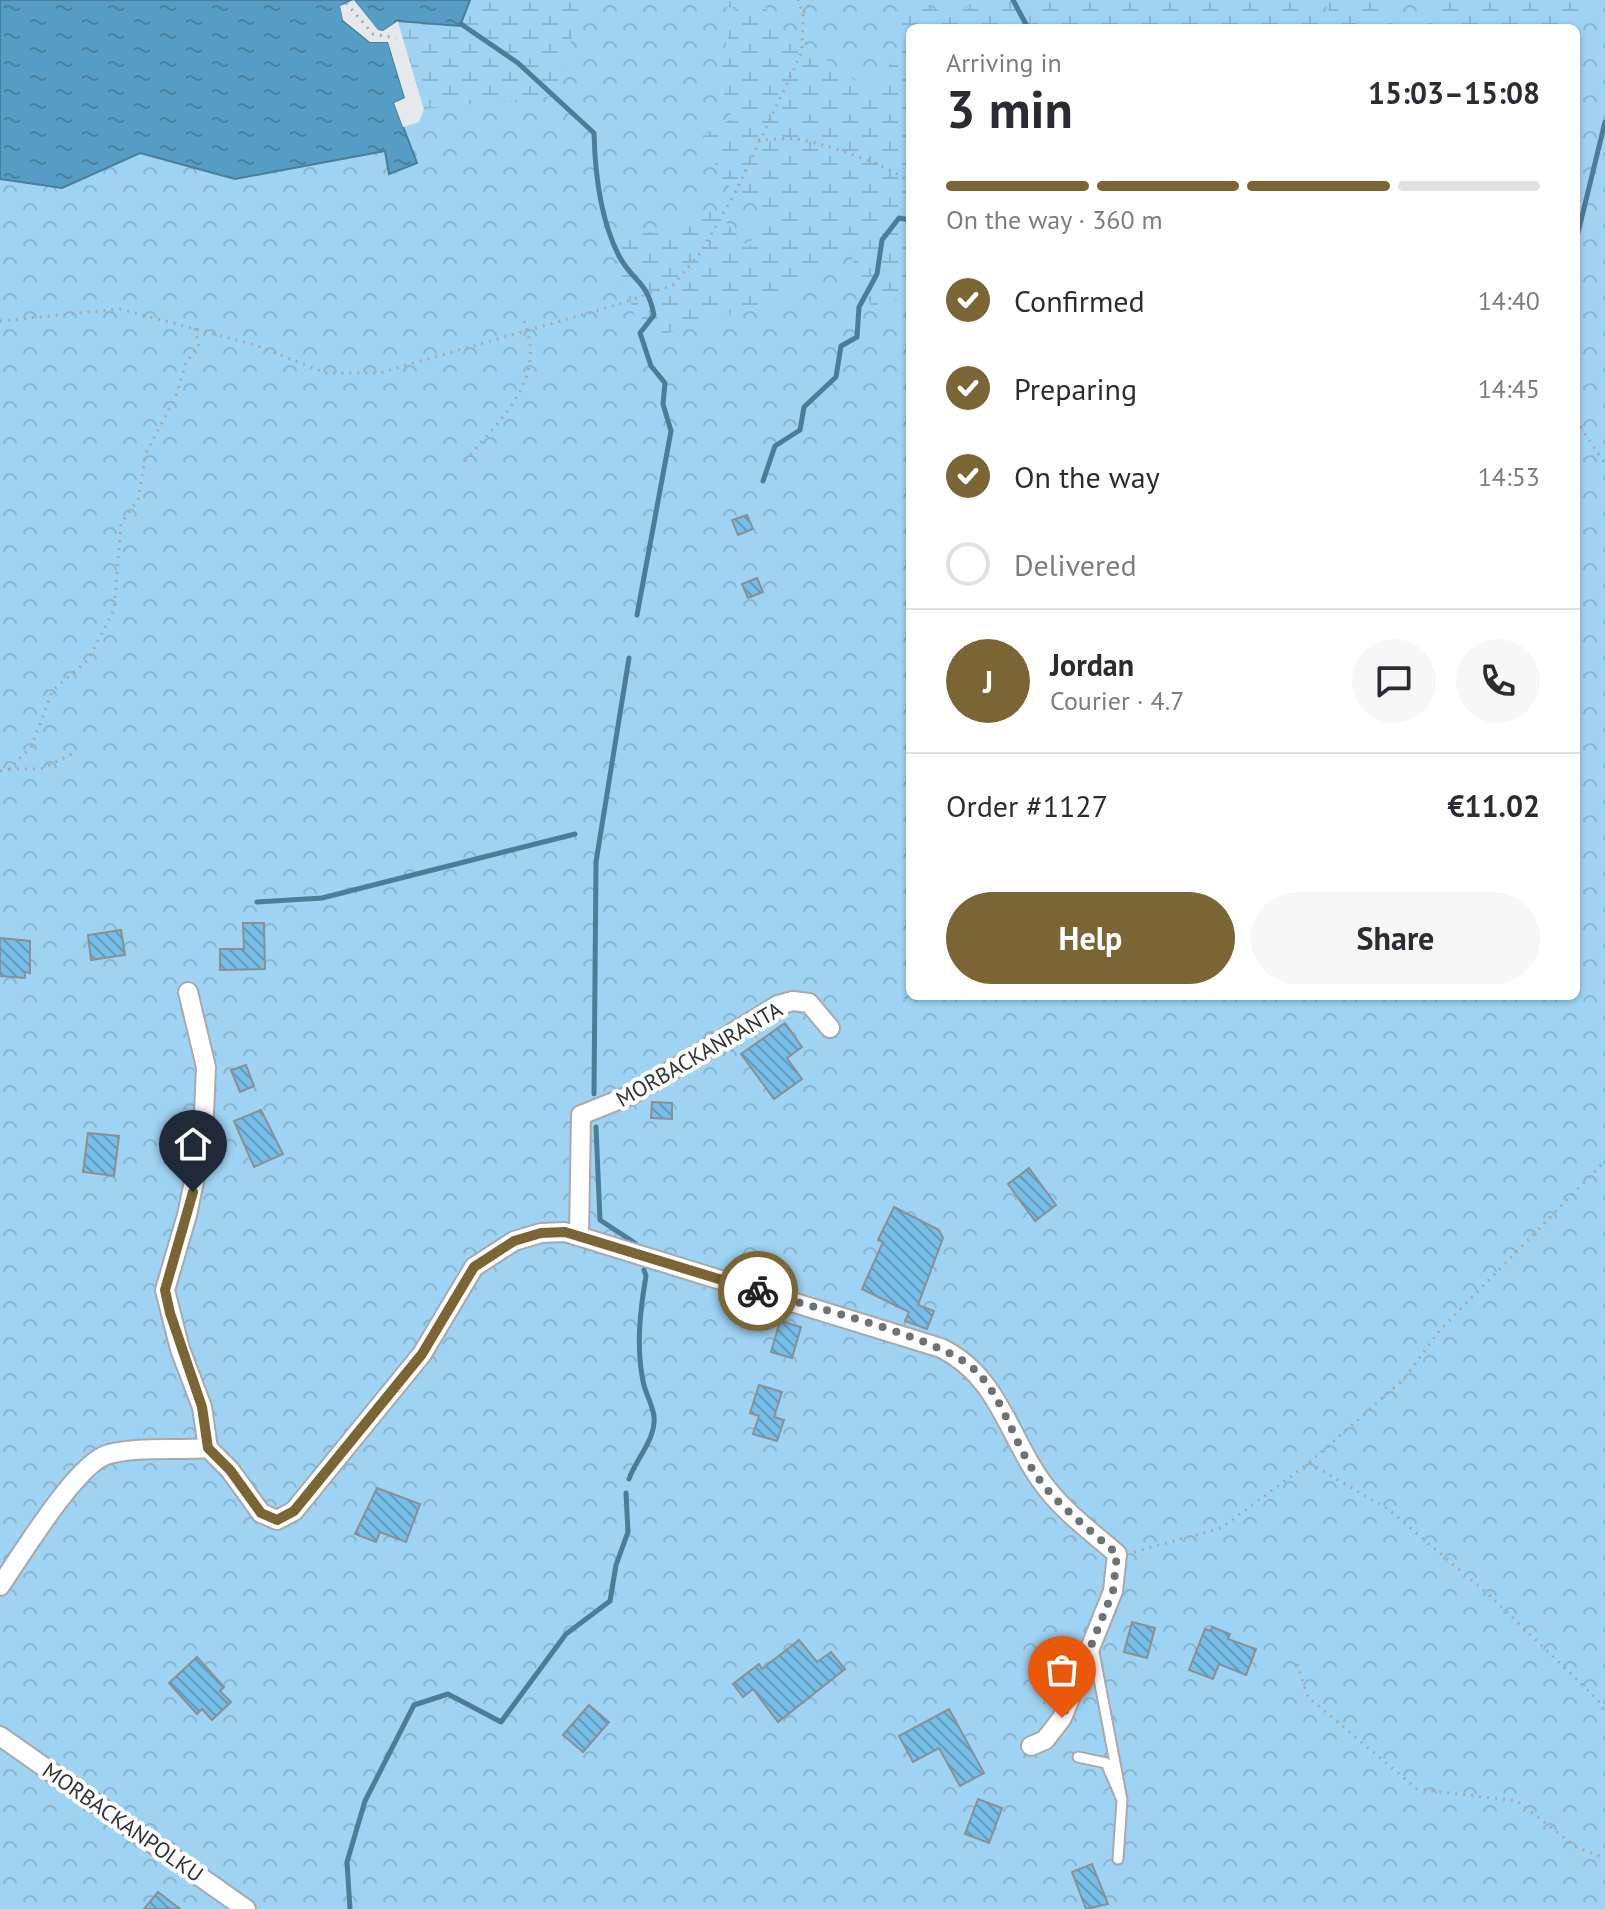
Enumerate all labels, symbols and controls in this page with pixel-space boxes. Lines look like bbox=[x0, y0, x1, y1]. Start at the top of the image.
text: Arriving in bbox=[946, 46, 1062, 79]
text: 15:03–15:08 bbox=[1368, 73, 1540, 112]
text: 3 min bbox=[946, 75, 1073, 142]
text: On the way · 360 m bbox=[946, 203, 1163, 236]
icon: check bbox=[946, 278, 990, 322]
text: Confirmed bbox=[1014, 281, 1145, 320]
text: 14:40 bbox=[1478, 284, 1540, 317]
icon: check bbox=[946, 366, 990, 410]
text: Preparing bbox=[1014, 369, 1137, 408]
text: 14:45 bbox=[1478, 372, 1540, 405]
icon: check bbox=[946, 454, 990, 498]
text: On the way bbox=[1014, 457, 1160, 496]
text: 14:53 bbox=[1478, 460, 1540, 493]
text: Delivered bbox=[1014, 545, 1137, 584]
button: chat bbox=[1352, 639, 1436, 723]
button: phone bbox=[1456, 639, 1540, 723]
text: Jordan bbox=[1050, 645, 1134, 684]
text: J bbox=[983, 662, 993, 701]
text: Courier · 4.7 bbox=[1050, 684, 1184, 717]
text: Order #1127 bbox=[946, 786, 1108, 825]
text: €11.02 bbox=[1448, 786, 1540, 825]
button: Help bbox=[946, 892, 1235, 984]
button: Share bbox=[1251, 892, 1540, 984]
street label: MORBACKANRANTA bbox=[611, 995, 787, 1113]
pin bbox=[159, 1110, 227, 1192]
icon: home bbox=[171, 1122, 215, 1166]
courier bbox=[718, 1251, 798, 1331]
icon: bike bbox=[736, 1269, 780, 1313]
pin bbox=[1028, 1636, 1096, 1718]
icon: bag bbox=[1040, 1648, 1084, 1692]
street label: MORBACKANPOLKU bbox=[37, 1756, 209, 1888]

